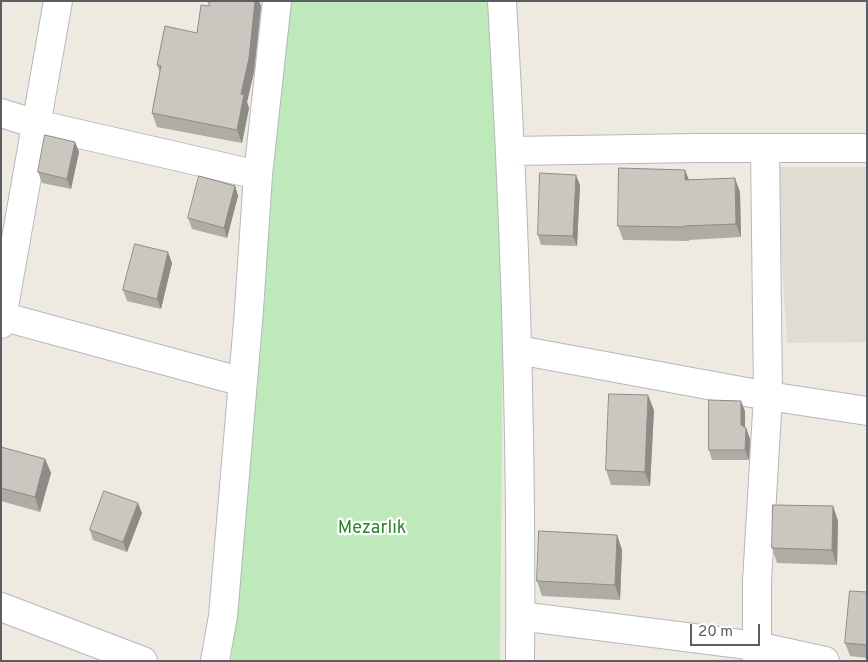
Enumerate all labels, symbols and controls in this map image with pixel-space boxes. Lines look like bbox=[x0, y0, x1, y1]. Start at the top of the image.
park label: Mezarlık bbox=[338, 518, 406, 540]
scale bar bbox=[693, 614, 763, 646]
text: 20 m bbox=[698, 623, 733, 642]

